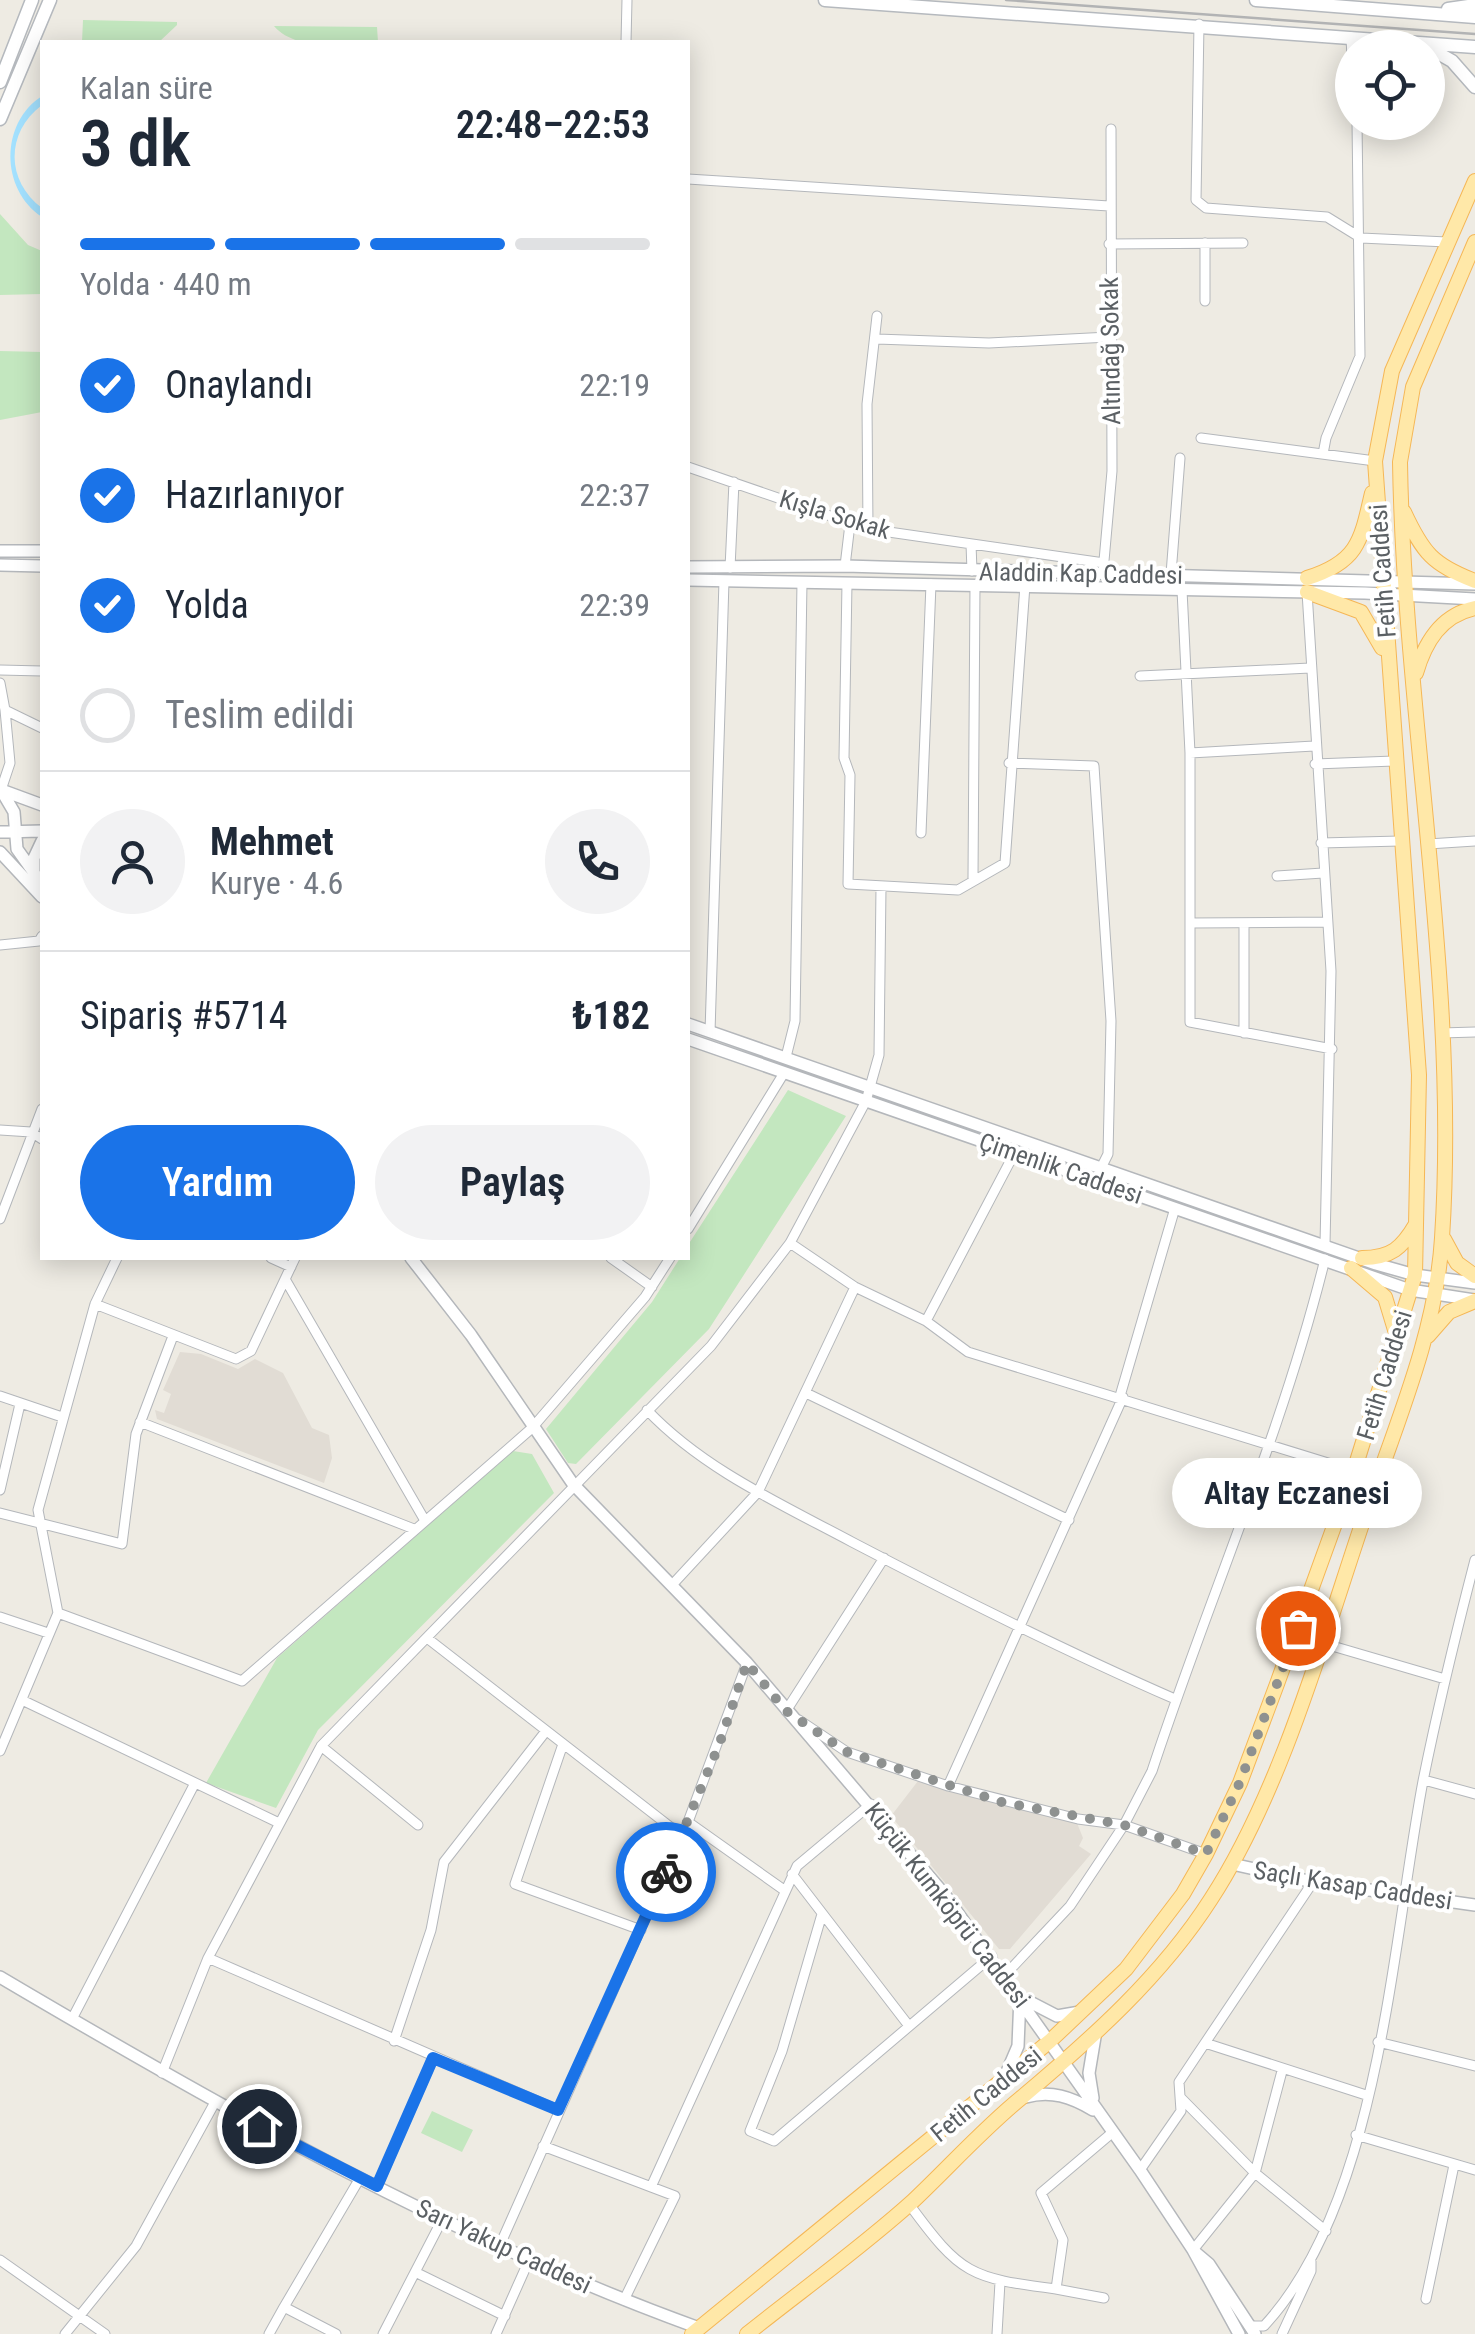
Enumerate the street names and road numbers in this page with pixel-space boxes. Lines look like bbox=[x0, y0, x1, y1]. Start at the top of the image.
street label: Altındağ Sokak bbox=[1095, 276, 1126, 425]
street label: Kışla Sokak bbox=[776, 484, 894, 545]
street label: Fetih Caddesi bbox=[1363, 503, 1402, 639]
street label: Aladdin Kap Caddesi bbox=[979, 557, 1183, 590]
street label: Çimenlik Caddesi bbox=[975, 1127, 1146, 1210]
street label: Fetih Caddesi bbox=[1351, 1307, 1418, 1444]
street label: Küçük Kumköprü Caddesi bbox=[859, 1797, 1037, 2013]
street label: Saçlı Kasap Caddesi bbox=[1252, 1855, 1454, 1916]
street label: Fetih Caddesi bbox=[925, 2041, 1048, 2148]
street label: Sarı Yakup Caddesi bbox=[412, 2193, 596, 2300]

